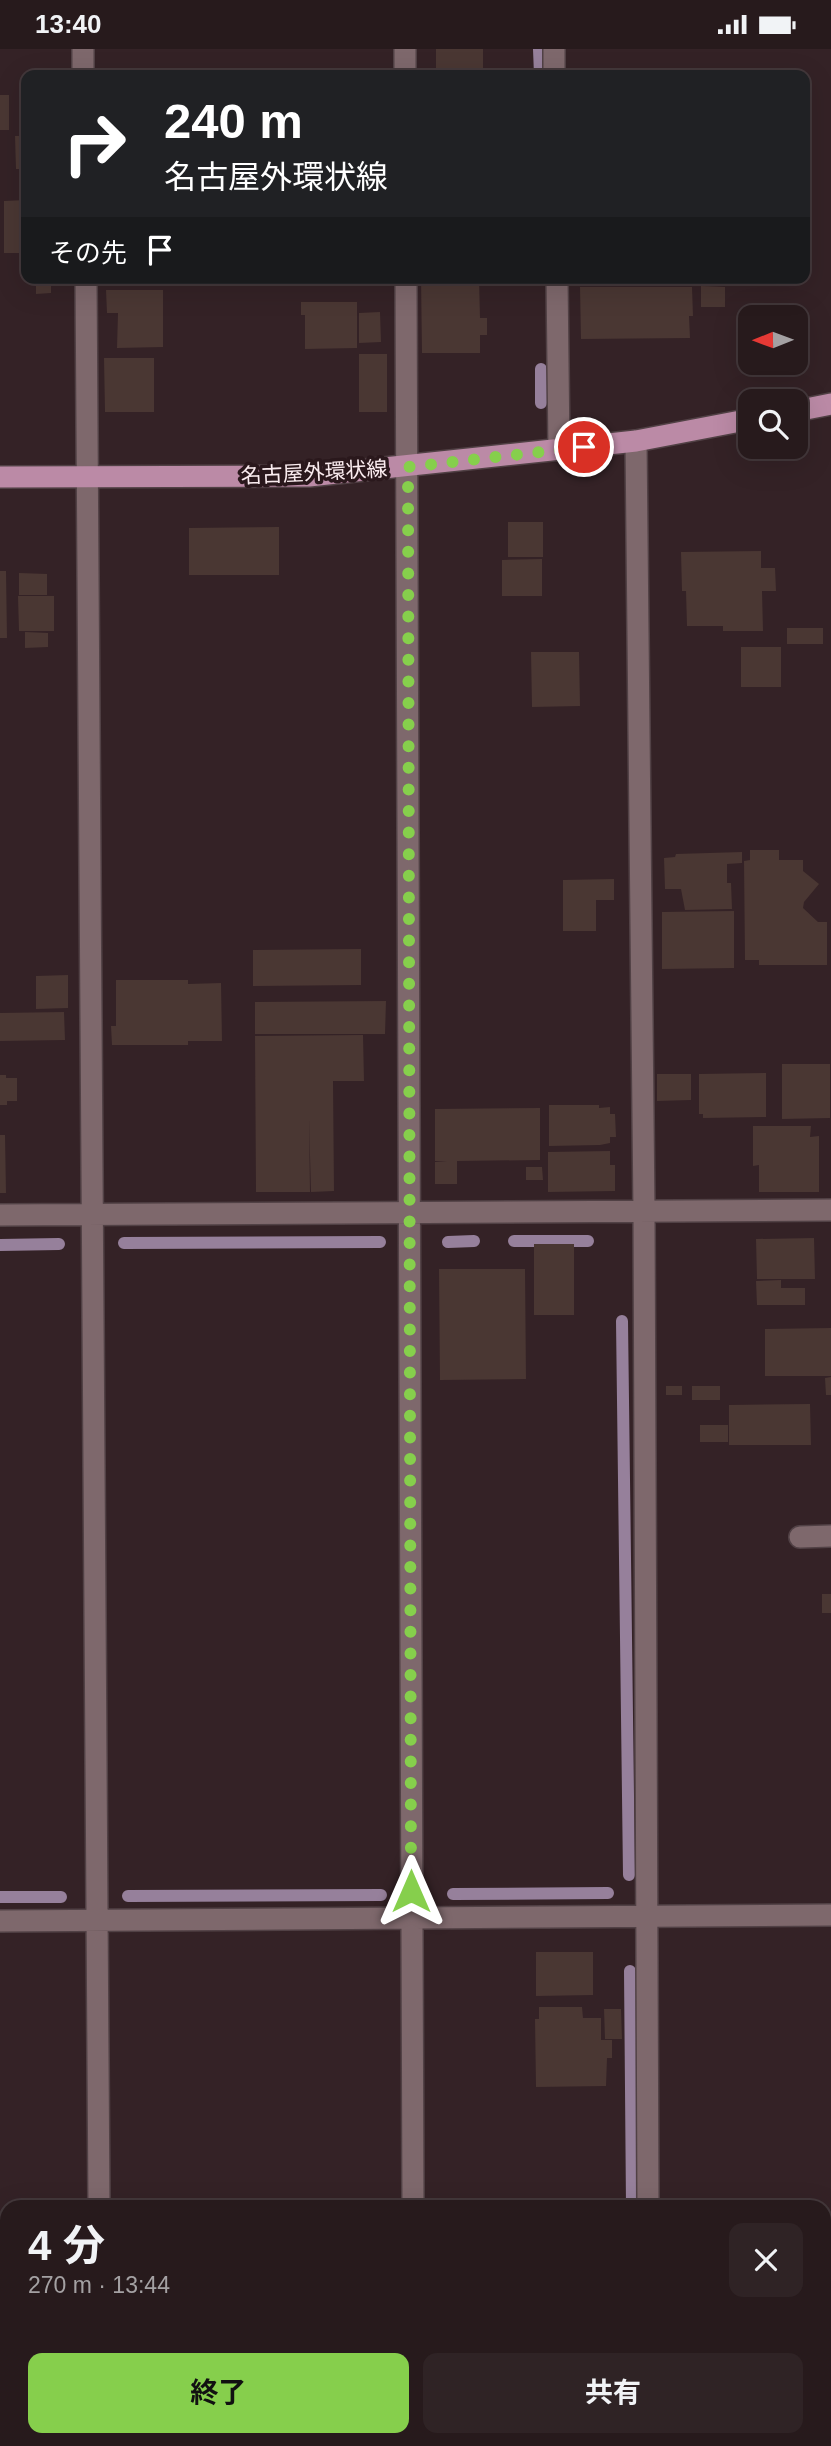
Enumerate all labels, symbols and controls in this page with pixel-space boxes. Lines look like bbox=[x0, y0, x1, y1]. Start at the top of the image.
text: 13:40 bbox=[35, 9, 102, 39]
text: 240 m bbox=[164, 94, 303, 148]
icon: right bbox=[49, 98, 140, 189]
text: 名古屋外環状線 bbox=[164, 159, 388, 195]
icon: arrive bbox=[141, 231, 179, 269]
text: その先 bbox=[49, 238, 127, 268]
north arrow bbox=[738, 305, 808, 375]
map controls bbox=[738, 305, 808, 459]
button: search bbox=[738, 389, 808, 459]
pin bbox=[554, 417, 614, 477]
icon: arrive bbox=[565, 428, 603, 466]
street label: 名古屋外環状線 bbox=[240, 457, 388, 487]
position arrow bbox=[374, 1854, 448, 1928]
text: 4 分 bbox=[28, 2222, 105, 2269]
button: close bbox=[729, 2223, 803, 2297]
text: 270 m · 13:44 bbox=[28, 2272, 170, 2298]
button: 終了 bbox=[28, 2353, 409, 2433]
button: 共有 bbox=[423, 2353, 803, 2433]

